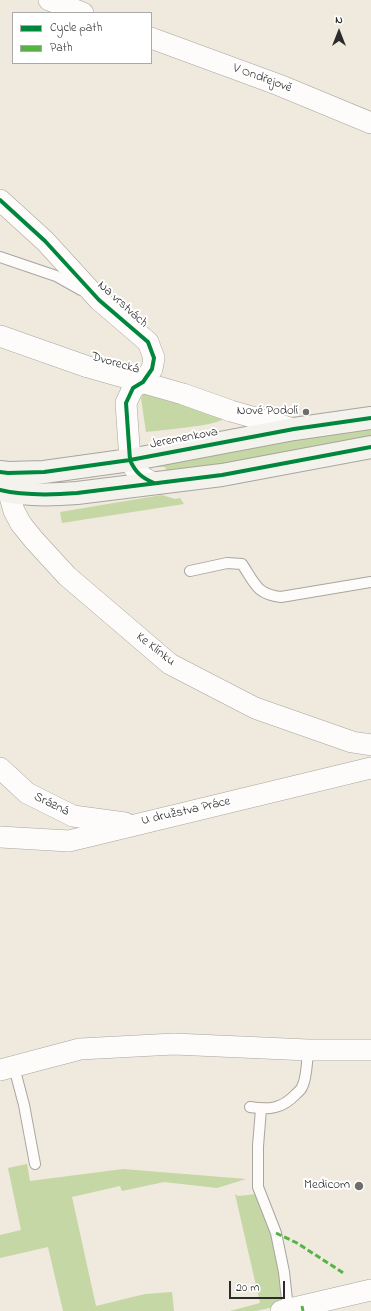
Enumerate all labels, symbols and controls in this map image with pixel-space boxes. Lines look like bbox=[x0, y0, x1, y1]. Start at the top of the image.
legend bbox=[12, 12, 152, 64]
north arrow bbox=[319, 12, 359, 52]
text: N bbox=[335, 12, 343, 28]
text: Cycle path bbox=[50, 19, 102, 37]
text: Path bbox=[50, 39, 72, 57]
street label: V Ondřejově bbox=[230, 61, 294, 97]
street label: Na vrstvách bbox=[94, 278, 150, 332]
street label: Dvorecká bbox=[89, 350, 141, 378]
place label: Nové Podolí bbox=[237, 404, 298, 420]
marker: Nové Podolí bbox=[301, 407, 311, 417]
street label: Jeremenkova bbox=[149, 425, 219, 453]
street label: Ke Klínku bbox=[132, 630, 178, 670]
street label: Srázná bbox=[31, 790, 71, 820]
street label: U družstva Práce bbox=[140, 794, 232, 830]
place label: Medicom bbox=[304, 1178, 350, 1194]
marker: Medicom bbox=[353, 1180, 365, 1192]
scale bar bbox=[231, 1273, 287, 1299]
text: 20 m bbox=[236, 1279, 259, 1297]

